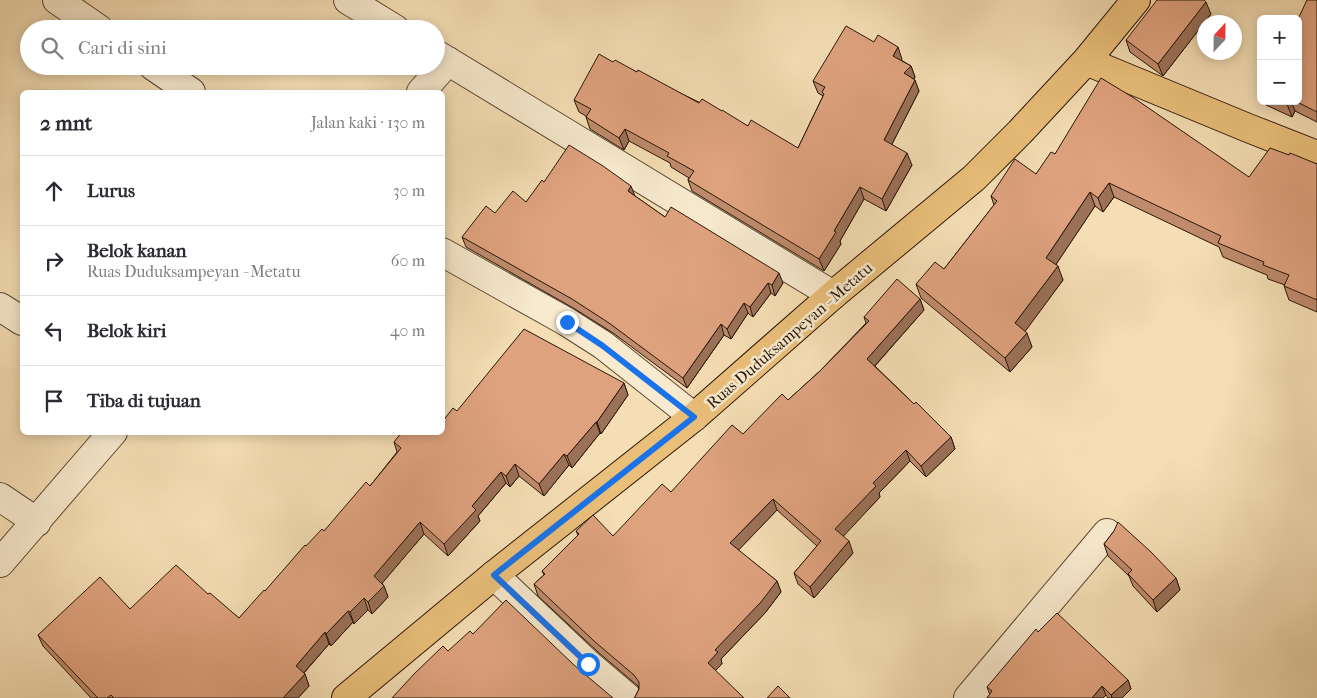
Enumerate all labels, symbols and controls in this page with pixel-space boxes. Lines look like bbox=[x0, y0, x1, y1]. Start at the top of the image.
north arrow bbox=[1197, 15, 1242, 60]
map controls bbox=[1257, 15, 1302, 105]
button: + bbox=[1257, 15, 1302, 60]
search box bbox=[20, 20, 445, 75]
icon: search bbox=[38, 34, 66, 62]
text: Cari di sini bbox=[78, 37, 167, 59]
button: − bbox=[1257, 60, 1302, 105]
text: 2 mnt bbox=[40, 111, 92, 135]
text: Jalan kaki · 130 m bbox=[311, 113, 425, 132]
icon: ahead bbox=[40, 177, 68, 205]
text: Lurus bbox=[87, 180, 135, 202]
text: 30 m bbox=[393, 181, 425, 200]
text: Belok kanan bbox=[87, 240, 187, 262]
icon: right bbox=[40, 247, 68, 275]
text: 60 m bbox=[391, 251, 425, 270]
street label: Ruas Duduksampeyan - Metatu bbox=[703, 258, 876, 413]
text: Ruas Duduksampeyan - Metatu bbox=[87, 262, 300, 281]
route end bbox=[556, 311, 579, 334]
icon: left bbox=[40, 317, 68, 345]
text: Belok kiri bbox=[87, 320, 166, 342]
text: 40 m bbox=[390, 321, 425, 340]
icon: arrive bbox=[40, 387, 68, 415]
text: Tiba di tujuan bbox=[87, 390, 201, 412]
route start bbox=[577, 653, 600, 676]

